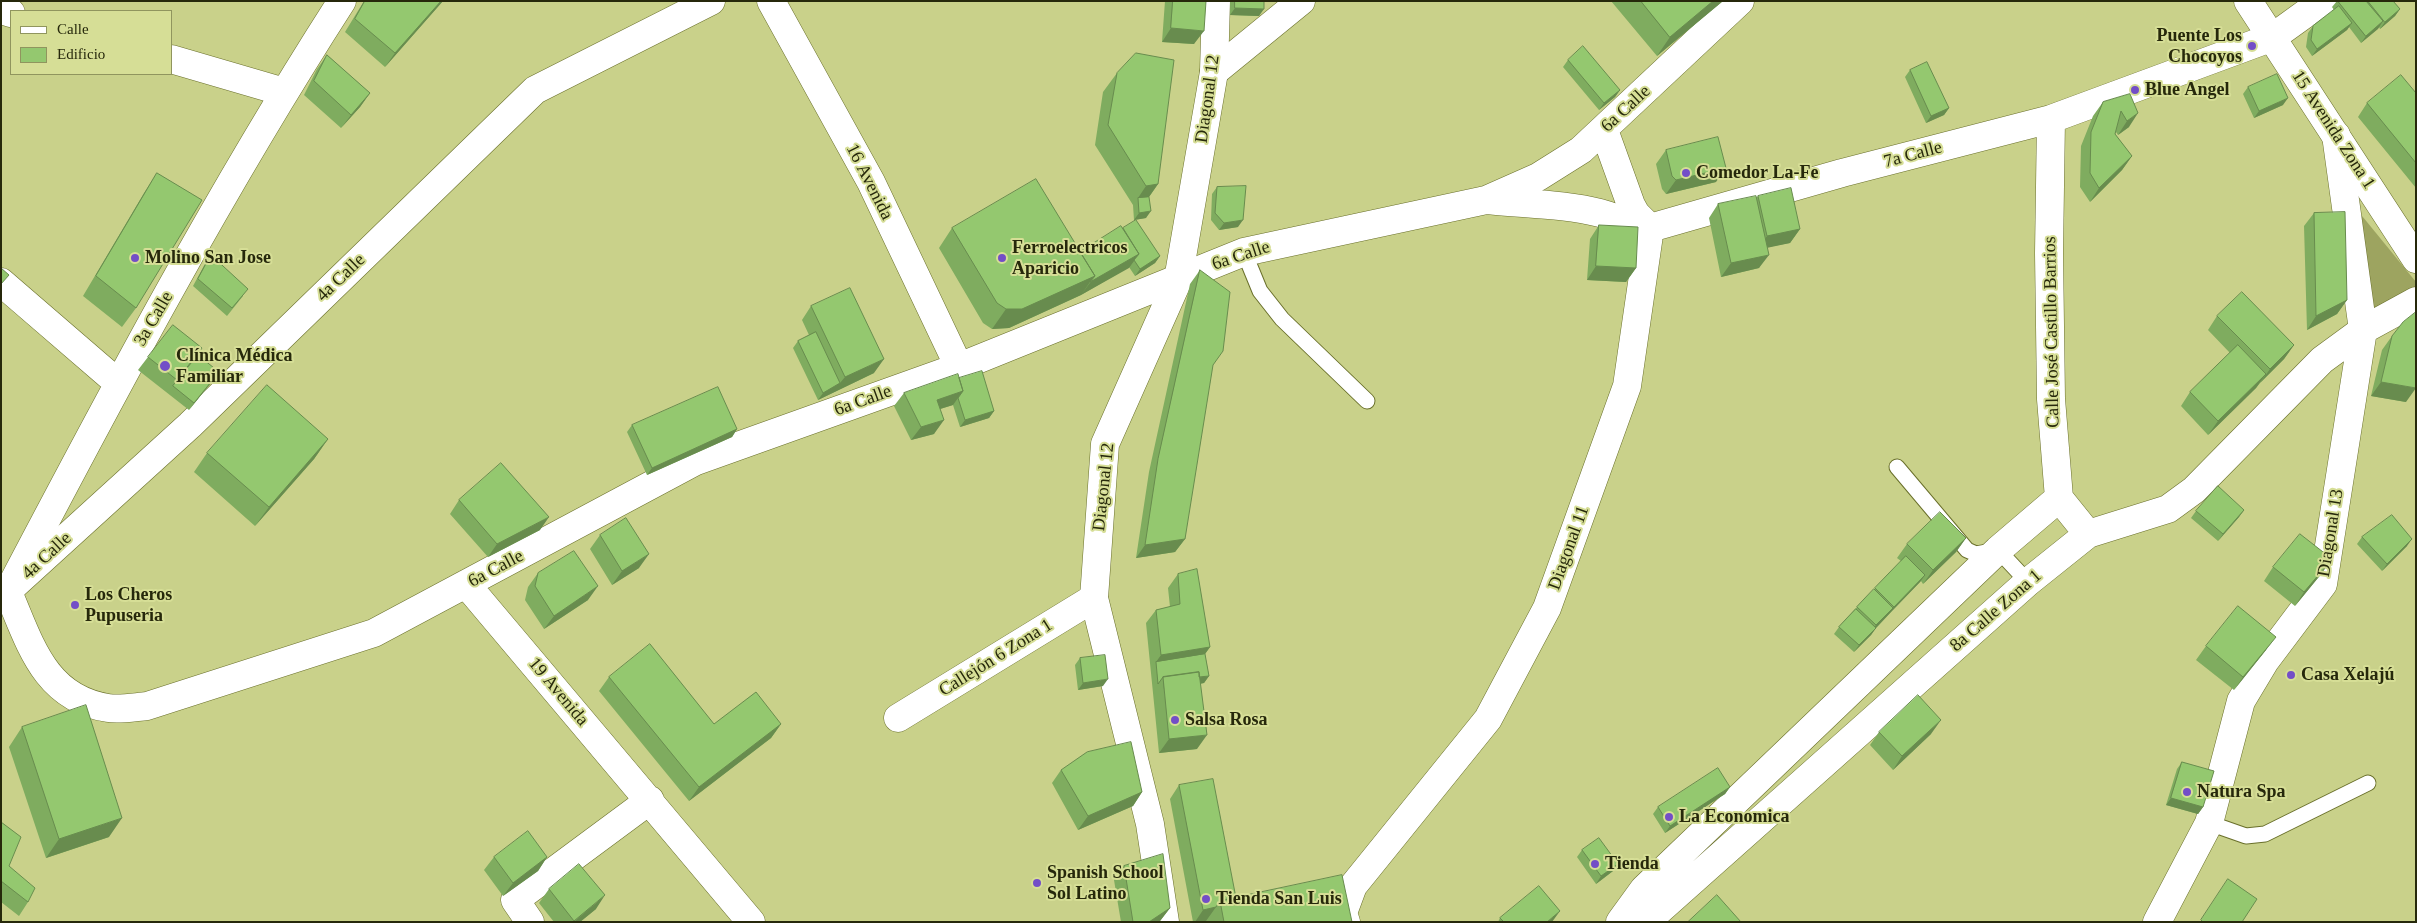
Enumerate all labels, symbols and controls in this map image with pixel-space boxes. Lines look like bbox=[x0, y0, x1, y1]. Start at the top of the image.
legend bbox=[10, 10, 172, 75]
text: Calle bbox=[57, 21, 89, 37]
place label: Puente Los Chocoyos bbox=[2156, 25, 2242, 68]
marker: Puente Los Chocoyos bbox=[2246, 40, 2258, 52]
text: Edificio bbox=[57, 46, 105, 62]
street label: Diagonal 12 bbox=[1191, 54, 1225, 144]
street label: 15 Avenida Zona 1 bbox=[2287, 67, 2379, 193]
place label: Blue Angel bbox=[2145, 79, 2230, 101]
street label: 6a Calle bbox=[1597, 81, 1655, 137]
marker: Blue Angel bbox=[2129, 84, 2141, 96]
street label: 7a Calle bbox=[1881, 137, 1945, 173]
street label: 16 Avenida bbox=[841, 141, 897, 223]
place label: Comedor La-Fe bbox=[1696, 162, 1818, 184]
marker: Comedor La-Fe bbox=[1680, 167, 1692, 179]
street label: Calle José Castillo Barrios bbox=[2040, 236, 2064, 428]
place label: Ferroelectricos Aparicio bbox=[1012, 237, 1128, 280]
street label: 6a Calle bbox=[1209, 237, 1273, 275]
place label: Molino San Jose bbox=[145, 247, 271, 269]
street label: 4a Calle bbox=[312, 250, 370, 306]
marker: Molino San Jose bbox=[129, 252, 141, 264]
marker: Ferroelectricos Aparicio bbox=[996, 252, 1008, 264]
street label: 3a Calle bbox=[130, 288, 178, 350]
place label: Clínica Médica Familiar bbox=[176, 345, 292, 388]
marker: Clínica Médica Familiar bbox=[158, 359, 172, 373]
street label: 6a Calle bbox=[831, 381, 895, 421]
street label: Diagonal 12 bbox=[1089, 442, 1119, 532]
street label: Diagonal 13 bbox=[2313, 488, 2349, 578]
street label: Diagonal 11 bbox=[1544, 503, 1594, 593]
street label: 4a Calle bbox=[18, 528, 76, 584]
street label: 6a Calle bbox=[465, 546, 527, 592]
street label: 8a Calle Zona 1 bbox=[1946, 565, 2046, 657]
place label: Los Cheros Pupuseria bbox=[85, 584, 172, 626]
marker: Los Cheros Pupuseria bbox=[69, 599, 81, 611]
street label: Callejón 6 Zona 1 bbox=[935, 615, 1057, 701]
street label: 19 Avenida bbox=[523, 654, 593, 730]
place label: Casa Xelajú bbox=[2301, 664, 2394, 686]
marker: Casa Xelajú bbox=[2285, 669, 2297, 681]
place label: Salsa Rosa bbox=[1185, 709, 1268, 731]
marker: Salsa Rosa bbox=[1169, 714, 1181, 726]
place label: Natura Spa bbox=[2197, 781, 2286, 803]
marker: Natura Spa bbox=[2181, 786, 2193, 798]
place label: La Economica bbox=[1679, 806, 1789, 828]
marker: La Economica bbox=[1663, 811, 1675, 823]
place label: Tienda bbox=[1605, 853, 1659, 875]
marker: Tienda bbox=[1589, 858, 1601, 870]
place label: Spanish School Sol Latino bbox=[1047, 862, 1164, 904]
marker: Spanish School Sol Latino bbox=[1031, 877, 1043, 889]
place label: Tienda San Luis bbox=[1216, 888, 1342, 910]
marker: Tienda San Luis bbox=[1200, 893, 1212, 905]

